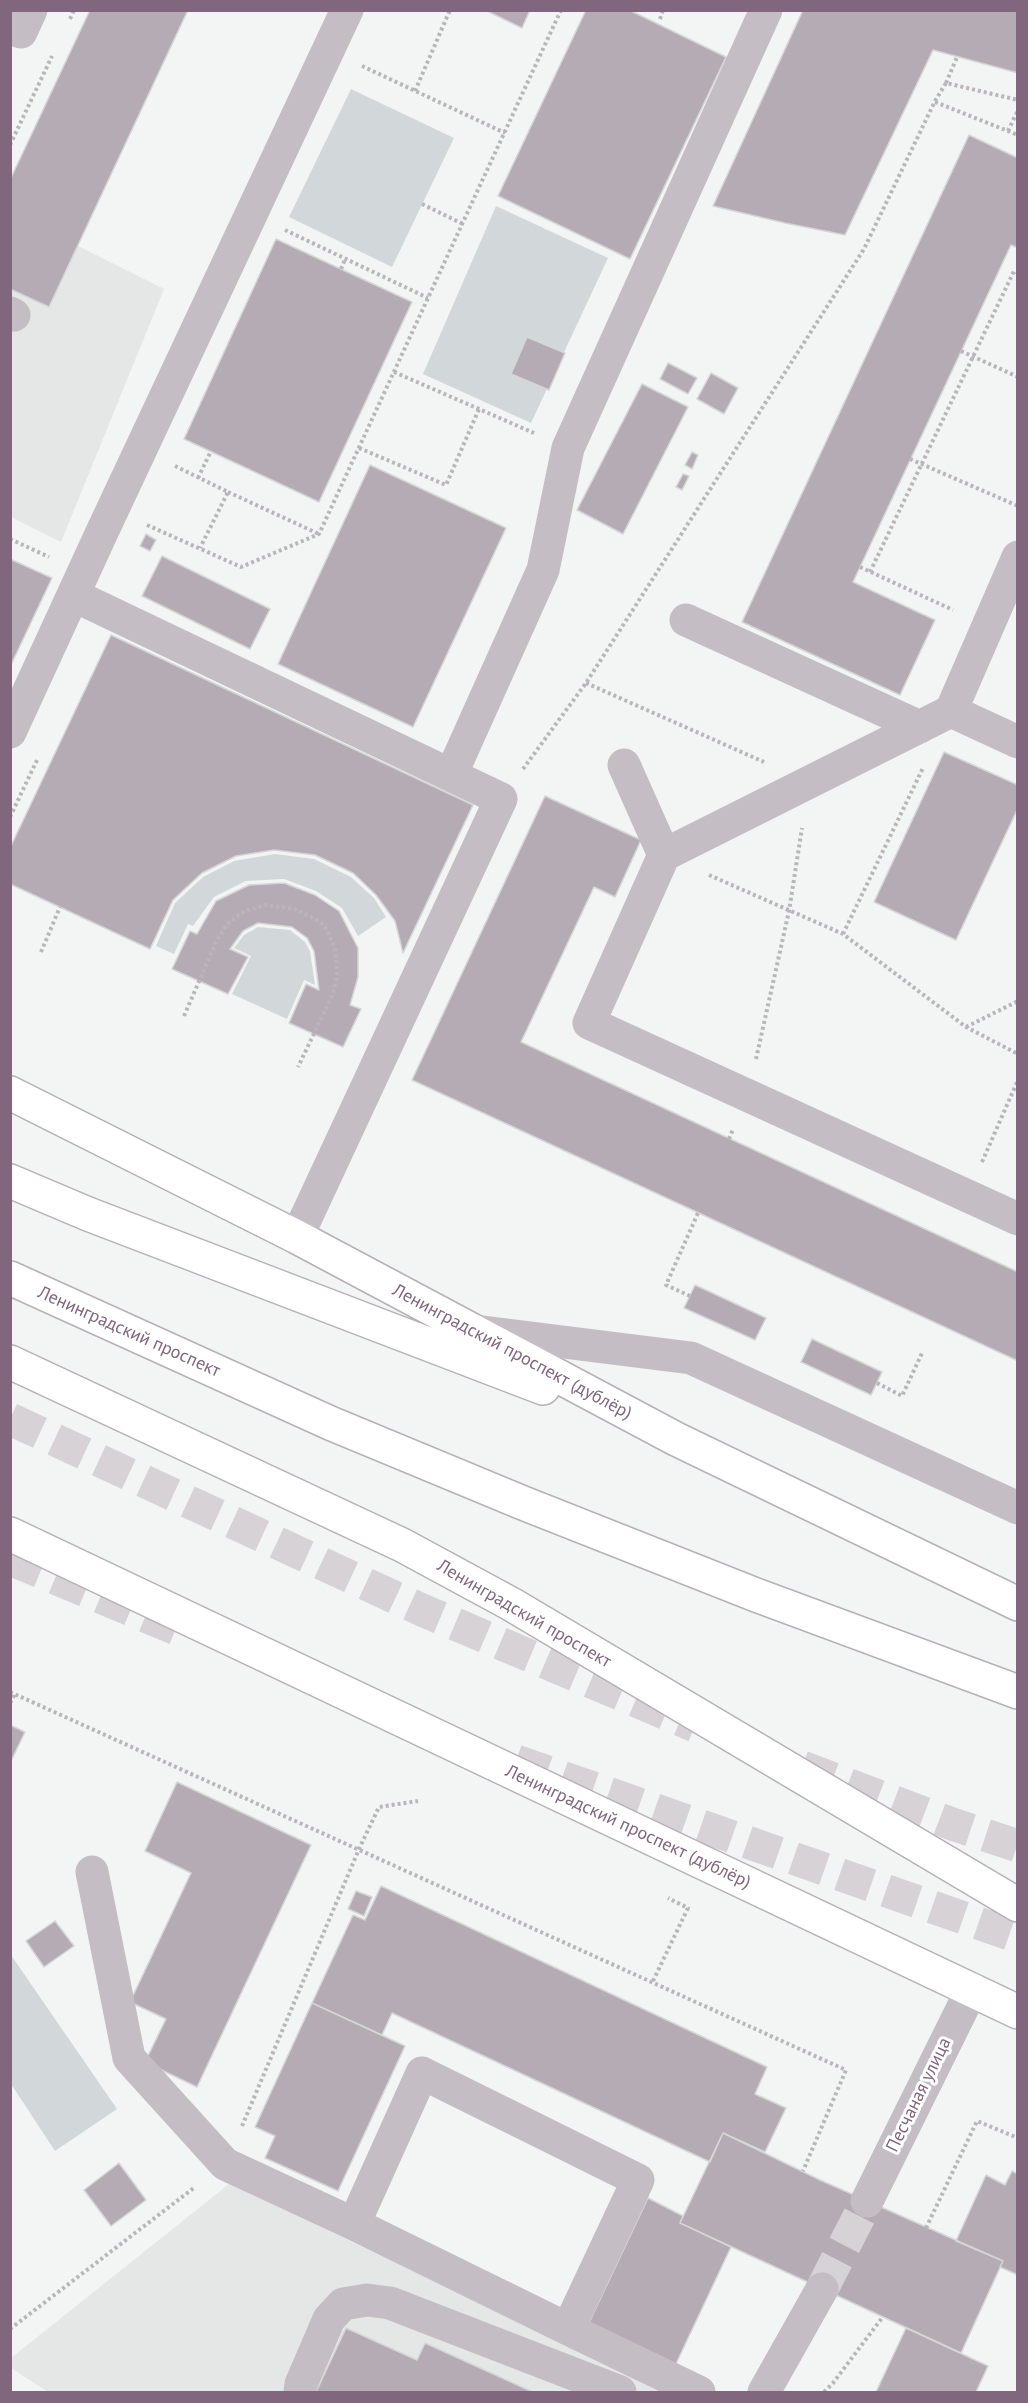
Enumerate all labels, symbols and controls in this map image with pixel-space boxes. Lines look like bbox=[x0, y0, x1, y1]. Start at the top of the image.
street label: Ленинградский проспект (дублёр) bbox=[389, 1280, 635, 1424]
street label: Ленинградский проспект bbox=[34, 1282, 224, 1382]
street label: Ленинградский проспект bbox=[433, 1555, 615, 1673]
street label: Ленинградский проспект (дублёр) bbox=[502, 1761, 754, 1893]
street label: Песчаная улица bbox=[882, 2034, 956, 2156]

